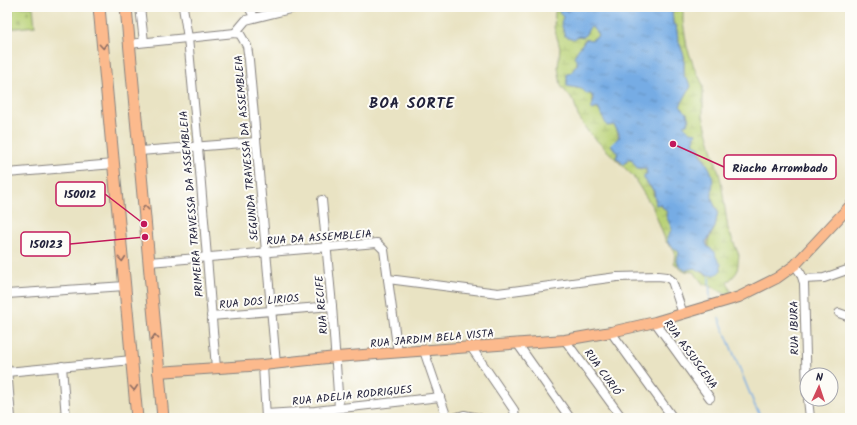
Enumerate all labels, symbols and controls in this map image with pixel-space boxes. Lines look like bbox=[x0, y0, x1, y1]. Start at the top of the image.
one-way arrow bbox=[98, 43, 107, 49]
street label: SEGUNDA TRAVESSA DA ASSEMBLEIA bbox=[230, 54, 264, 242]
district label: BOA SORTE bbox=[369, 92, 455, 116]
street label: PRIMEIRA TRAVESSA DA ASSEMBLEIA bbox=[175, 110, 209, 298]
callout: Riacho Arrombado bbox=[724, 155, 836, 179]
text: Riacho Arrombado bbox=[732, 159, 828, 178]
callout: 150012 bbox=[56, 182, 105, 206]
text: 150012 bbox=[64, 185, 96, 204]
one-way arrow bbox=[140, 205, 149, 211]
street label: RUA DA ASSEMBLEIA bbox=[266, 225, 373, 251]
callout: 150123 bbox=[21, 232, 70, 256]
text: 150123 bbox=[29, 235, 63, 254]
one-way arrow bbox=[118, 256, 127, 262]
street label: RUA RECIFE bbox=[310, 274, 334, 335]
street label: RUA DOS LIRIOS bbox=[218, 290, 300, 314]
street label: RUA IBURA bbox=[786, 300, 804, 355]
street label: RUA ASSUSCENA bbox=[659, 316, 722, 393]
street label: RUA JARDIM BELA VISTA bbox=[369, 325, 495, 353]
one-way arrow bbox=[151, 334, 160, 340]
street label: RUA CURIÓ bbox=[579, 346, 626, 401]
north arrow bbox=[799, 367, 839, 407]
text: N bbox=[816, 369, 823, 387]
street label: RUA ADELIA RODRIGUES bbox=[291, 381, 413, 411]
one-way arrow bbox=[130, 385, 139, 391]

